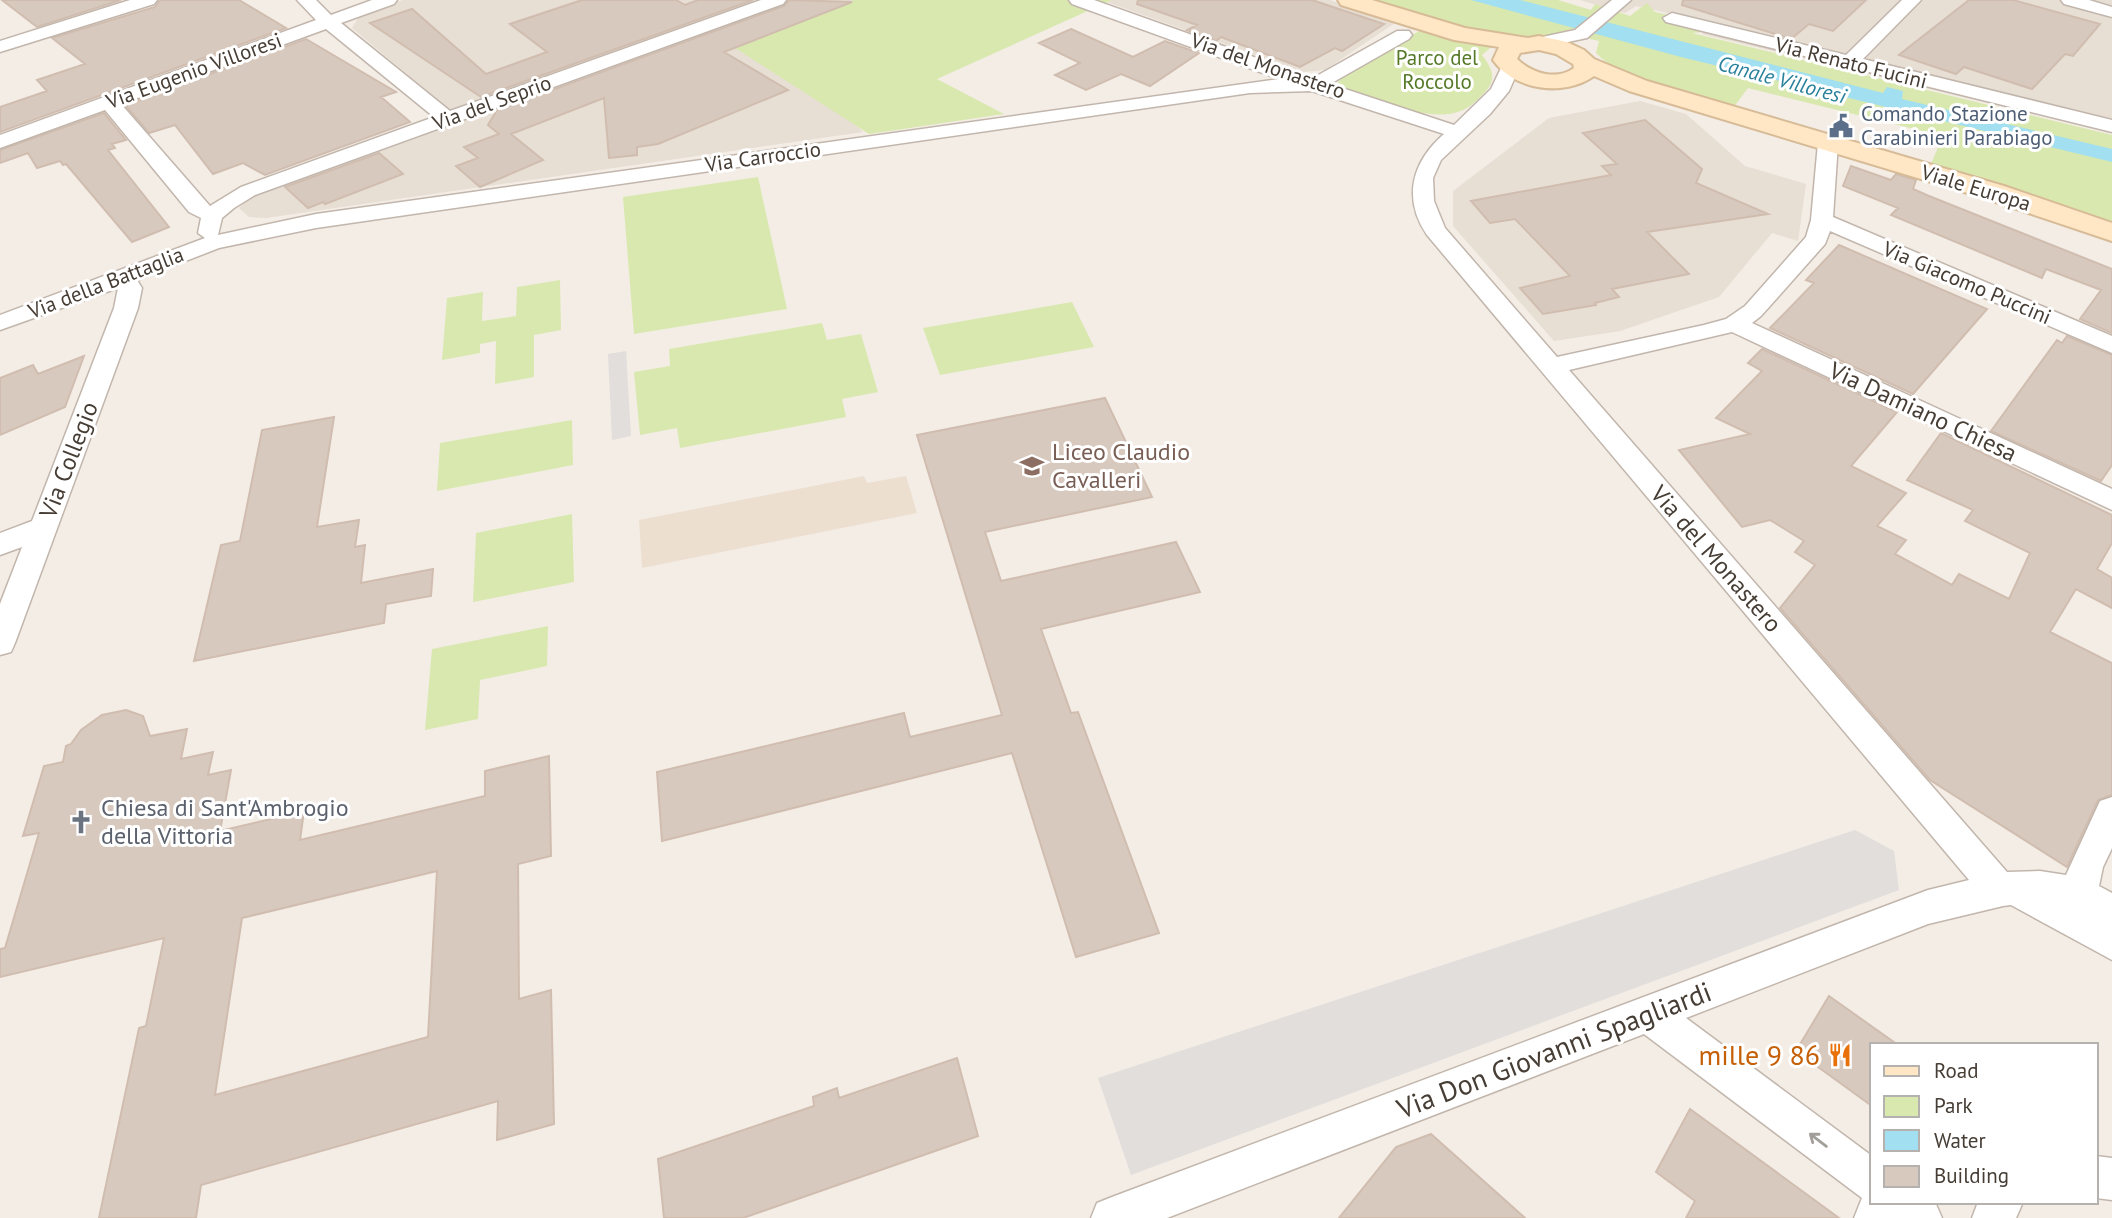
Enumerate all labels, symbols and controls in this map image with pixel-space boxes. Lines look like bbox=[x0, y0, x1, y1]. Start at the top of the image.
street label: Via Eugenio Villoresi bbox=[101, 26, 285, 115]
street label: Via del Monastero bbox=[1186, 26, 1349, 105]
street label: Via Renato Fucini bbox=[1771, 30, 1930, 94]
park label: Parco del Roccolo bbox=[1396, 44, 1478, 95]
water label: Canale Villoresi bbox=[1715, 49, 1850, 110]
street label: Via del Seprio bbox=[428, 69, 555, 137]
place label: Comando Stazione Carabinieri Parabiago bbox=[1861, 100, 2053, 151]
public building icon: Comando Stazione Carabinieri Parabiago bbox=[1827, 112, 1855, 140]
street label: Via Carroccio bbox=[702, 135, 823, 178]
street label: Viale Europa bbox=[1917, 158, 2034, 217]
street label: Via Giacomo Puccini bbox=[1878, 235, 2055, 330]
street label: Via della Battaglia bbox=[23, 240, 188, 325]
street label: Via Damiano Chiesa bbox=[1823, 354, 2022, 469]
street label: Via Collegio bbox=[32, 397, 105, 523]
place label: Liceo Claudio Cavalleri bbox=[1052, 436, 1190, 495]
school or university icon: Liceo Claudio Cavalleri bbox=[1018, 452, 1046, 480]
street label: Via del Monastero bbox=[1643, 478, 1789, 639]
place label: Chiesa di Sant'Ambrogio della Vittoria bbox=[101, 792, 349, 851]
church icon: Chiesa di Sant'Ambrogio della Vittoria bbox=[67, 808, 95, 836]
street label: Via Don Giovanni Spagliardi bbox=[1390, 972, 1716, 1127]
place label: mille 9 86 bbox=[1698, 1036, 1820, 1073]
restaurant icon: mille 9 86 bbox=[1826, 1041, 1854, 1069]
legend bbox=[1870, 1043, 2098, 1204]
text: Road bbox=[1934, 1057, 1978, 1084]
text: Park bbox=[1934, 1092, 1973, 1119]
text: Water bbox=[1934, 1127, 1986, 1154]
one-way arrow bbox=[1809, 1133, 1828, 1148]
text: Building bbox=[1934, 1162, 2009, 1189]

